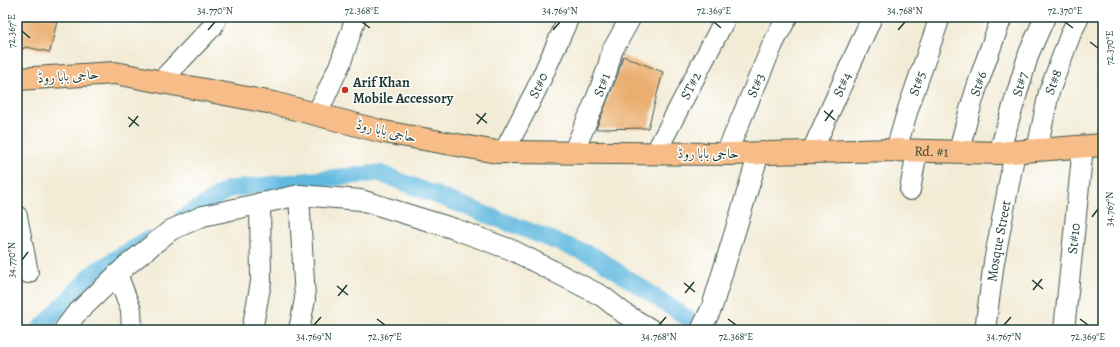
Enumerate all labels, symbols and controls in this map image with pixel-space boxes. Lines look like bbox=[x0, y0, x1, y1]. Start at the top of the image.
text: 34.770°N bbox=[197, 4, 233, 17]
text: 72.368°E bbox=[345, 4, 379, 17]
text: 34.769°N bbox=[542, 4, 578, 17]
text: 72.369°E bbox=[697, 4, 731, 17]
text: 34.768°N bbox=[887, 4, 923, 17]
text: 72.370°E bbox=[1048, 4, 1082, 17]
text: 72.367°E bbox=[5, 14, 18, 48]
text: 72.370°E bbox=[1103, 31, 1116, 65]
street label: حاجی بابا روڈ bbox=[37, 64, 99, 88]
street label: St#8 bbox=[1039, 66, 1066, 97]
street label: ST#2 bbox=[675, 68, 706, 103]
street label: St#5 bbox=[904, 68, 930, 98]
street label: St#0 bbox=[524, 69, 552, 101]
street label: St#4 bbox=[828, 69, 856, 100]
street label: St#6 bbox=[965, 69, 991, 99]
street label: St#7 bbox=[1007, 69, 1032, 99]
street label: St#1 bbox=[588, 70, 615, 99]
street label: St#3 bbox=[742, 70, 769, 100]
place label: Arif Khan Mobile Accessory bbox=[352, 73, 454, 108]
marker: Arif Khan Mobile Accessory bbox=[340, 85, 350, 95]
street label: حاجی بابا روڈ bbox=[354, 115, 418, 147]
street label: Rd. #1 bbox=[914, 141, 949, 161]
street label: حاجی بابا روڈ bbox=[677, 144, 739, 163]
text: 34.767°N bbox=[1103, 192, 1116, 226]
street label: Mosque Street bbox=[982, 198, 1015, 283]
street label: St#10 bbox=[1062, 222, 1085, 255]
text: 34.770°N bbox=[5, 242, 18, 278]
text: 34.769°N bbox=[296, 330, 332, 343]
text: 72.367°E bbox=[368, 330, 402, 343]
text: 34.768°N bbox=[641, 330, 677, 343]
text: 72.368°E bbox=[719, 330, 753, 343]
text: 34.767°N bbox=[987, 330, 1021, 343]
text: 72.369°E bbox=[1071, 330, 1105, 343]

